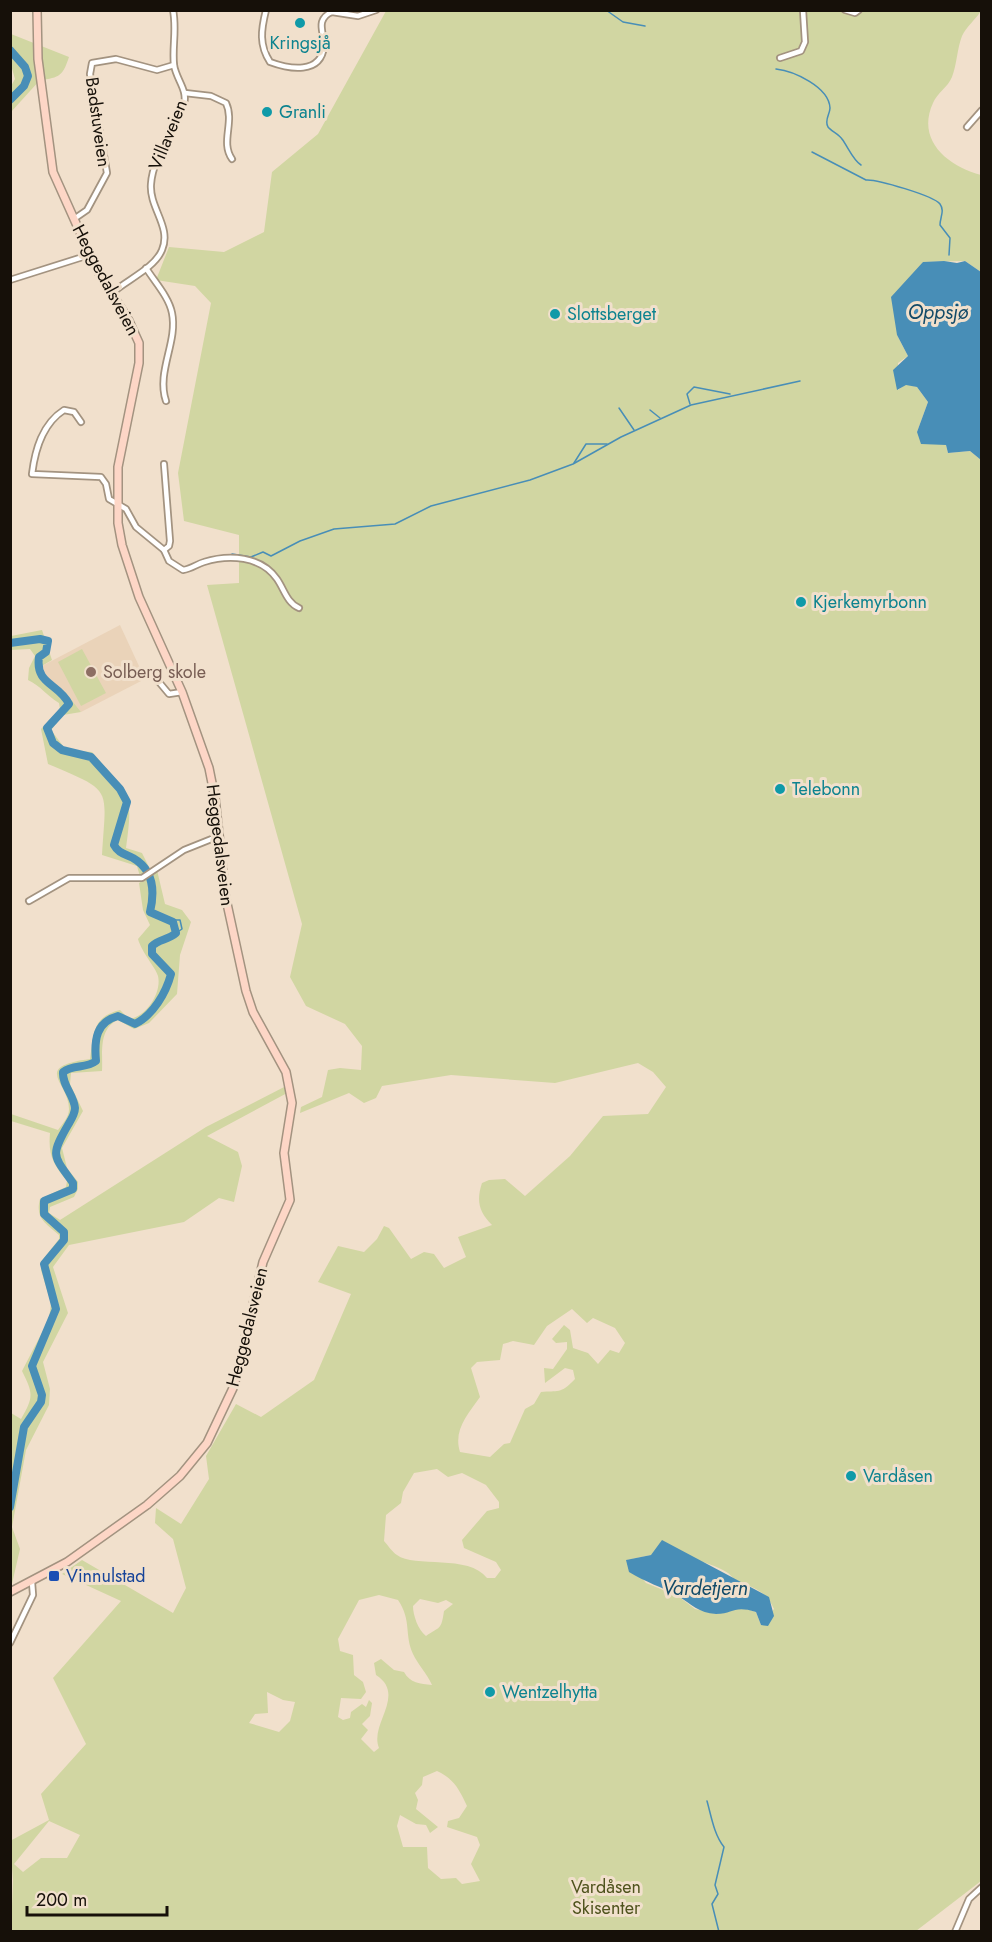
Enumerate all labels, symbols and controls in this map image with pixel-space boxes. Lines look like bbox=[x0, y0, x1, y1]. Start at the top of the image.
marker: Kringsjå bbox=[293, 16, 307, 30]
place label: Kringsjå bbox=[269, 30, 331, 56]
street label: Badstuveien bbox=[79, 75, 117, 169]
street label: Villaveien bbox=[142, 96, 194, 174]
place label: Granli bbox=[279, 99, 326, 125]
marker: Granli bbox=[260, 105, 274, 119]
street label: Heggedalsveien bbox=[66, 220, 146, 340]
water label: Oppsjø bbox=[908, 298, 969, 327]
place label: Slottsberget bbox=[567, 301, 657, 327]
marker: Slottsberget bbox=[548, 307, 562, 321]
place label: Kjerkemyrbonn bbox=[813, 589, 927, 615]
marker: Kjerkemyrbonn bbox=[794, 595, 808, 609]
place label: Solberg skole bbox=[103, 659, 206, 685]
marker: Solberg skole bbox=[84, 665, 98, 679]
place label: Telebonn bbox=[792, 776, 860, 802]
marker: Telebonn bbox=[773, 782, 787, 796]
street label: Heggedalsveien bbox=[200, 783, 240, 907]
street label: Heggedalsveien bbox=[220, 1264, 274, 1390]
place label: Vardåsen bbox=[863, 1463, 933, 1489]
marker: Vardåsen bbox=[844, 1469, 858, 1483]
place label: Vinnulstad bbox=[66, 1563, 146, 1589]
marker: Vinnulstad bbox=[47, 1569, 61, 1583]
water label: Vardetjern bbox=[662, 1574, 748, 1603]
place label: Wentzelhytta bbox=[502, 1679, 597, 1705]
marker: Wentzelhytta bbox=[483, 1685, 497, 1699]
park label: Vardåsen Skisenter bbox=[571, 1874, 641, 1921]
scale bar bbox=[27, 1879, 166, 1917]
text: 200 m bbox=[36, 1887, 87, 1913]

